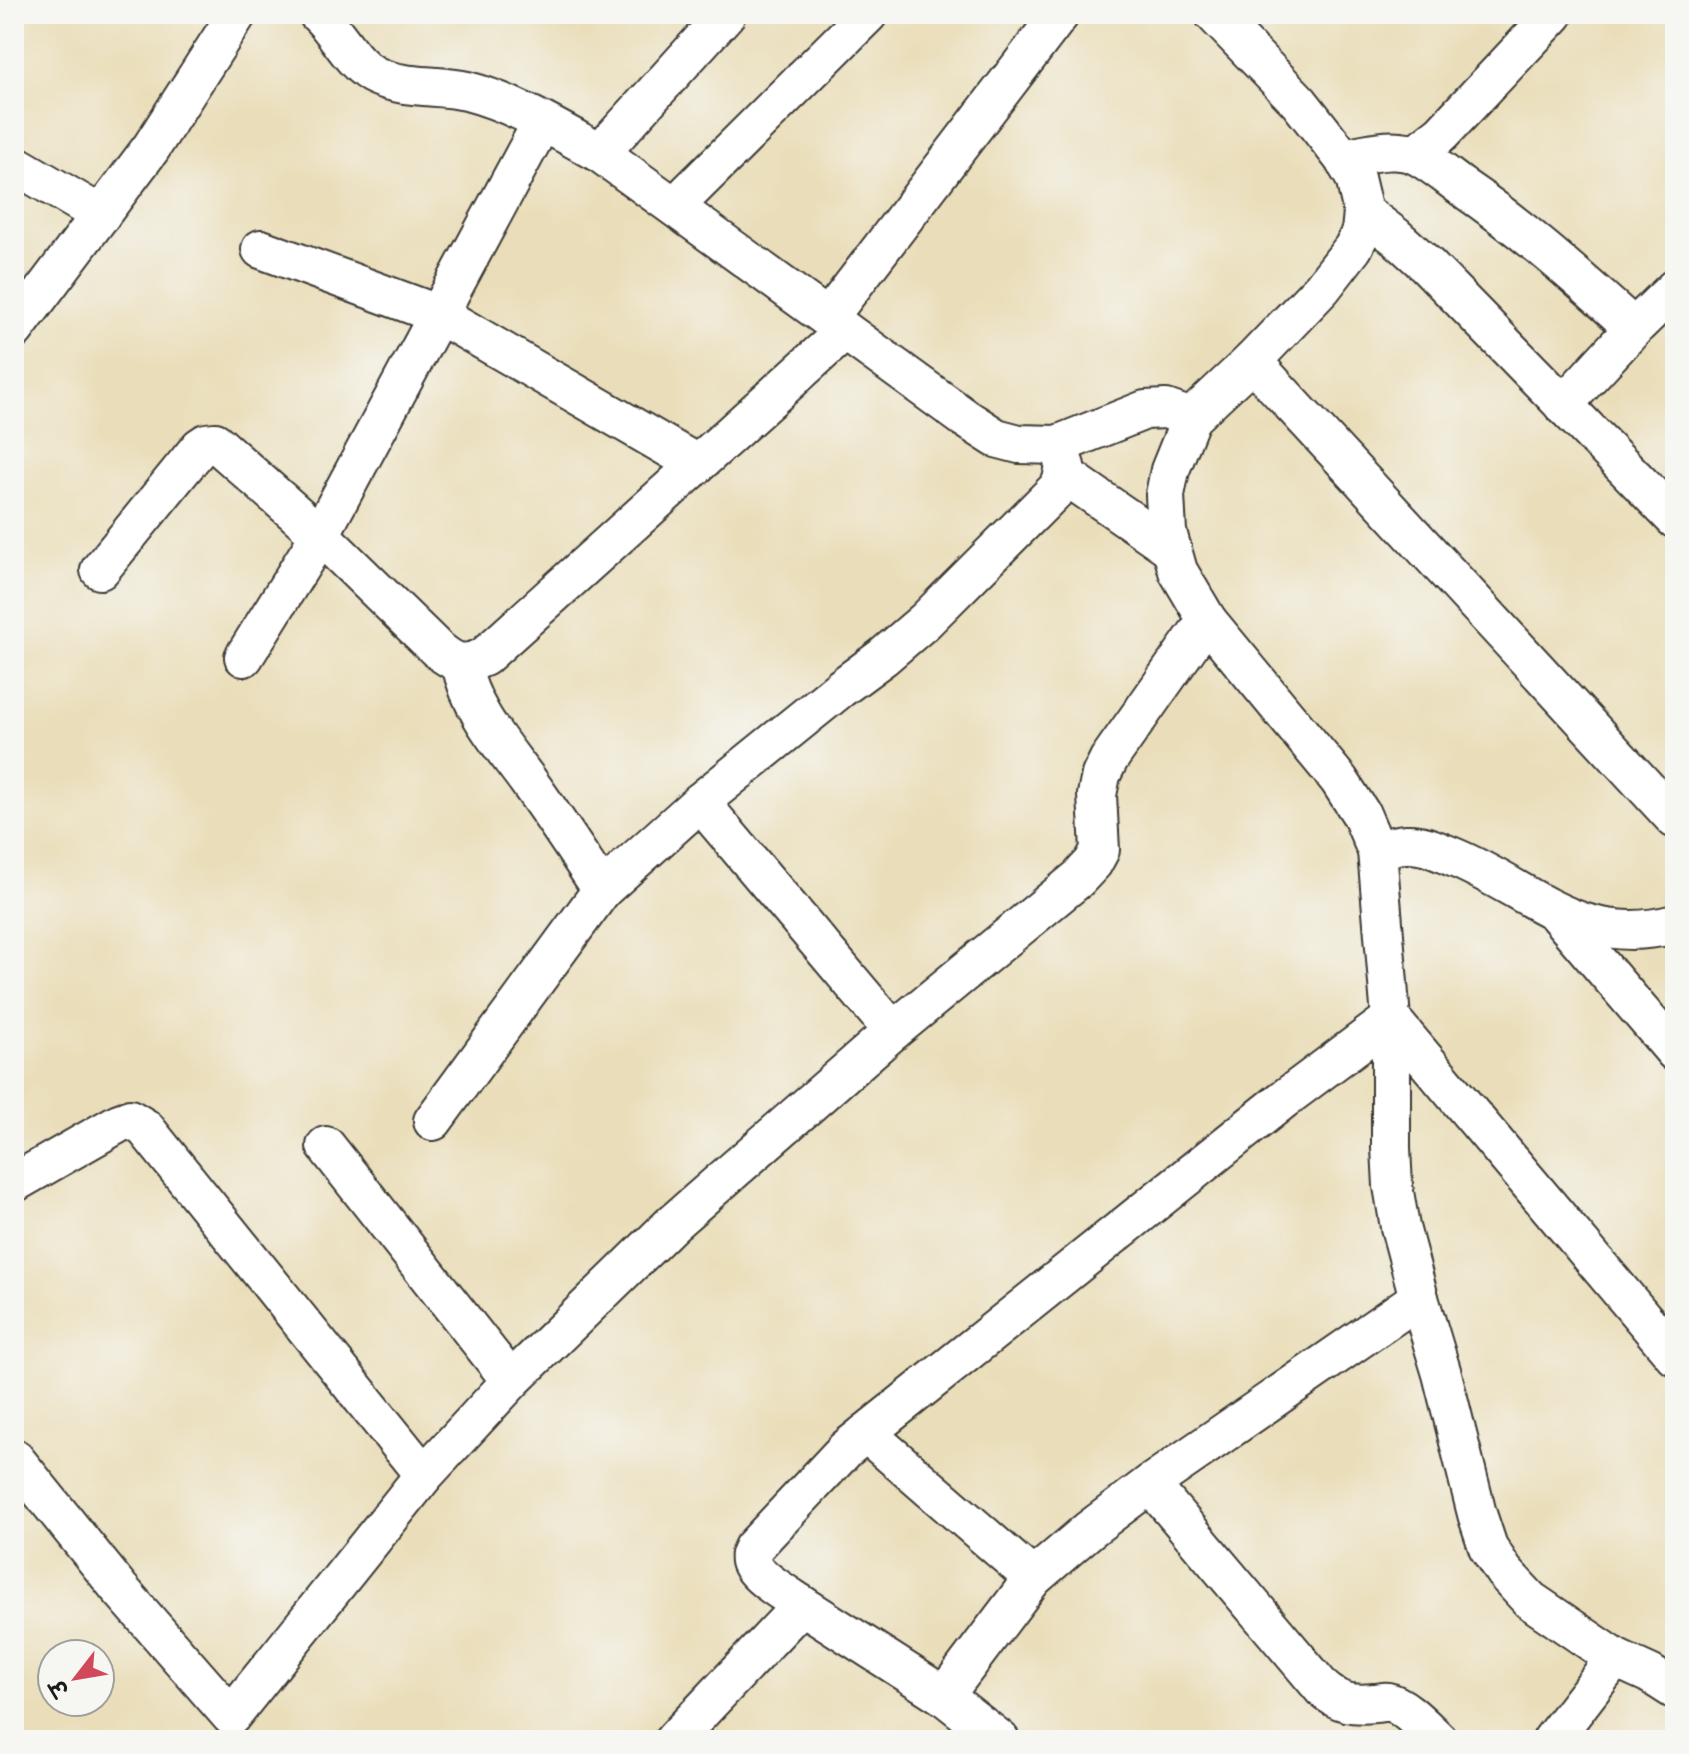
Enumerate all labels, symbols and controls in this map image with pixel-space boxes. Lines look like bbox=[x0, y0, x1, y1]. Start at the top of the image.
north arrow bbox=[36, 1638, 116, 1718]
text: उ bbox=[44, 1673, 76, 1702]

